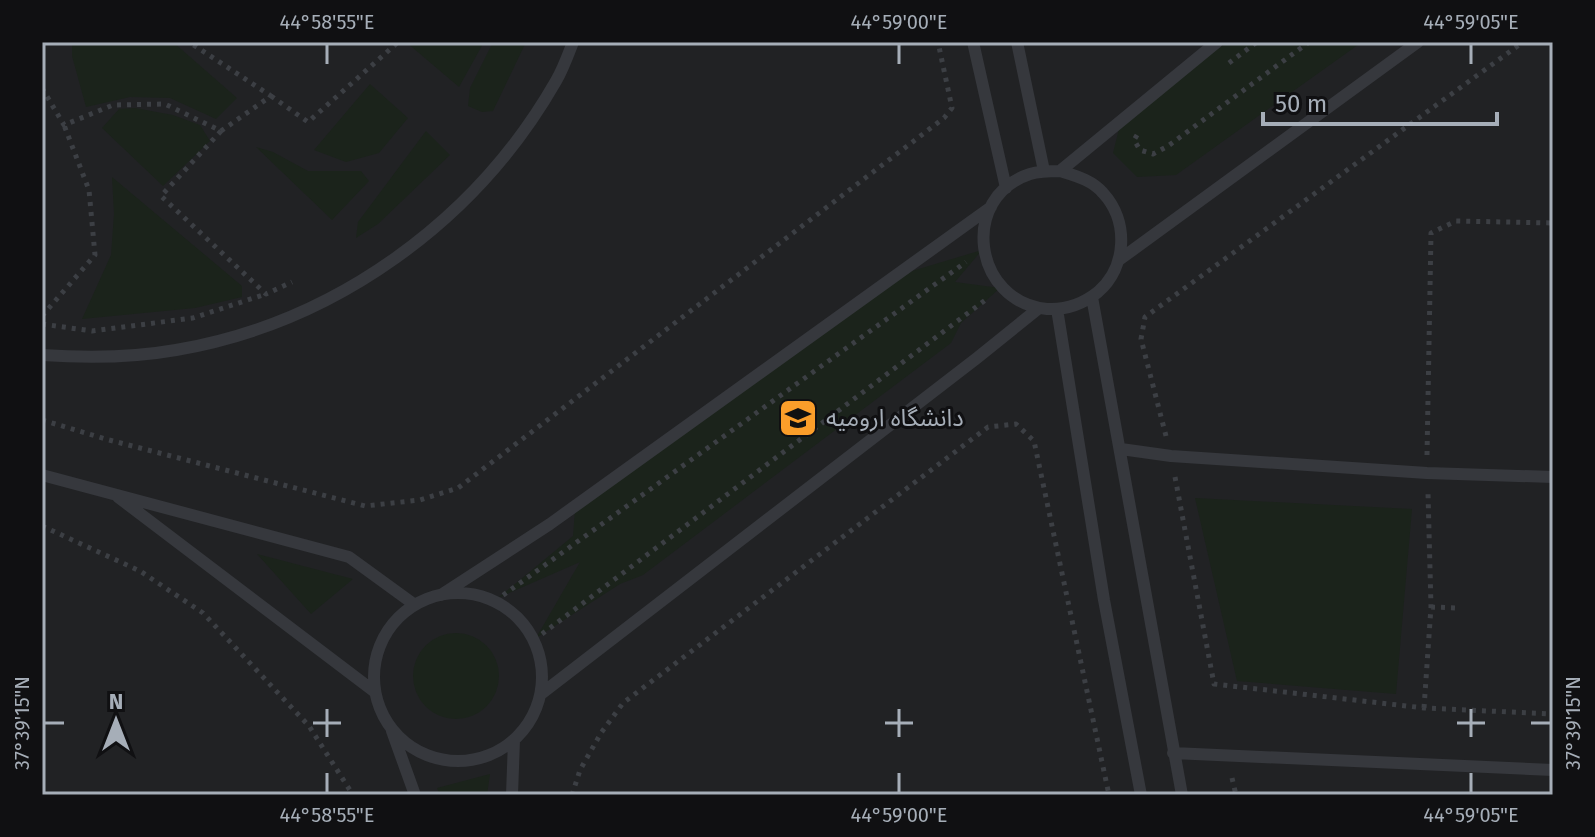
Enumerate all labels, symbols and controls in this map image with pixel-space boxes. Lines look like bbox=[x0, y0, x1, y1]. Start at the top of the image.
text: 44°58'55"E bbox=[280, 10, 374, 34]
text: 44°59'00"E bbox=[851, 10, 947, 34]
text: 44°59'05"E bbox=[1423, 10, 1519, 34]
scale bar bbox=[1263, 76, 1497, 126]
text: 50 m bbox=[1275, 90, 1327, 118]
school or university icon: دانشگاه ارومیه bbox=[777, 397, 819, 439]
place label: دانشگاه ارومیه bbox=[826, 404, 964, 432]
text: 37°39'15"N bbox=[10, 676, 34, 770]
text: 37°39'15"N bbox=[1561, 676, 1585, 770]
north arrow bbox=[76, 681, 156, 761]
text: N bbox=[109, 688, 123, 715]
text: 44°58'55"E bbox=[280, 803, 374, 827]
text: 44°59'00"E bbox=[851, 803, 947, 827]
text: 44°59'05"E bbox=[1423, 803, 1519, 827]

